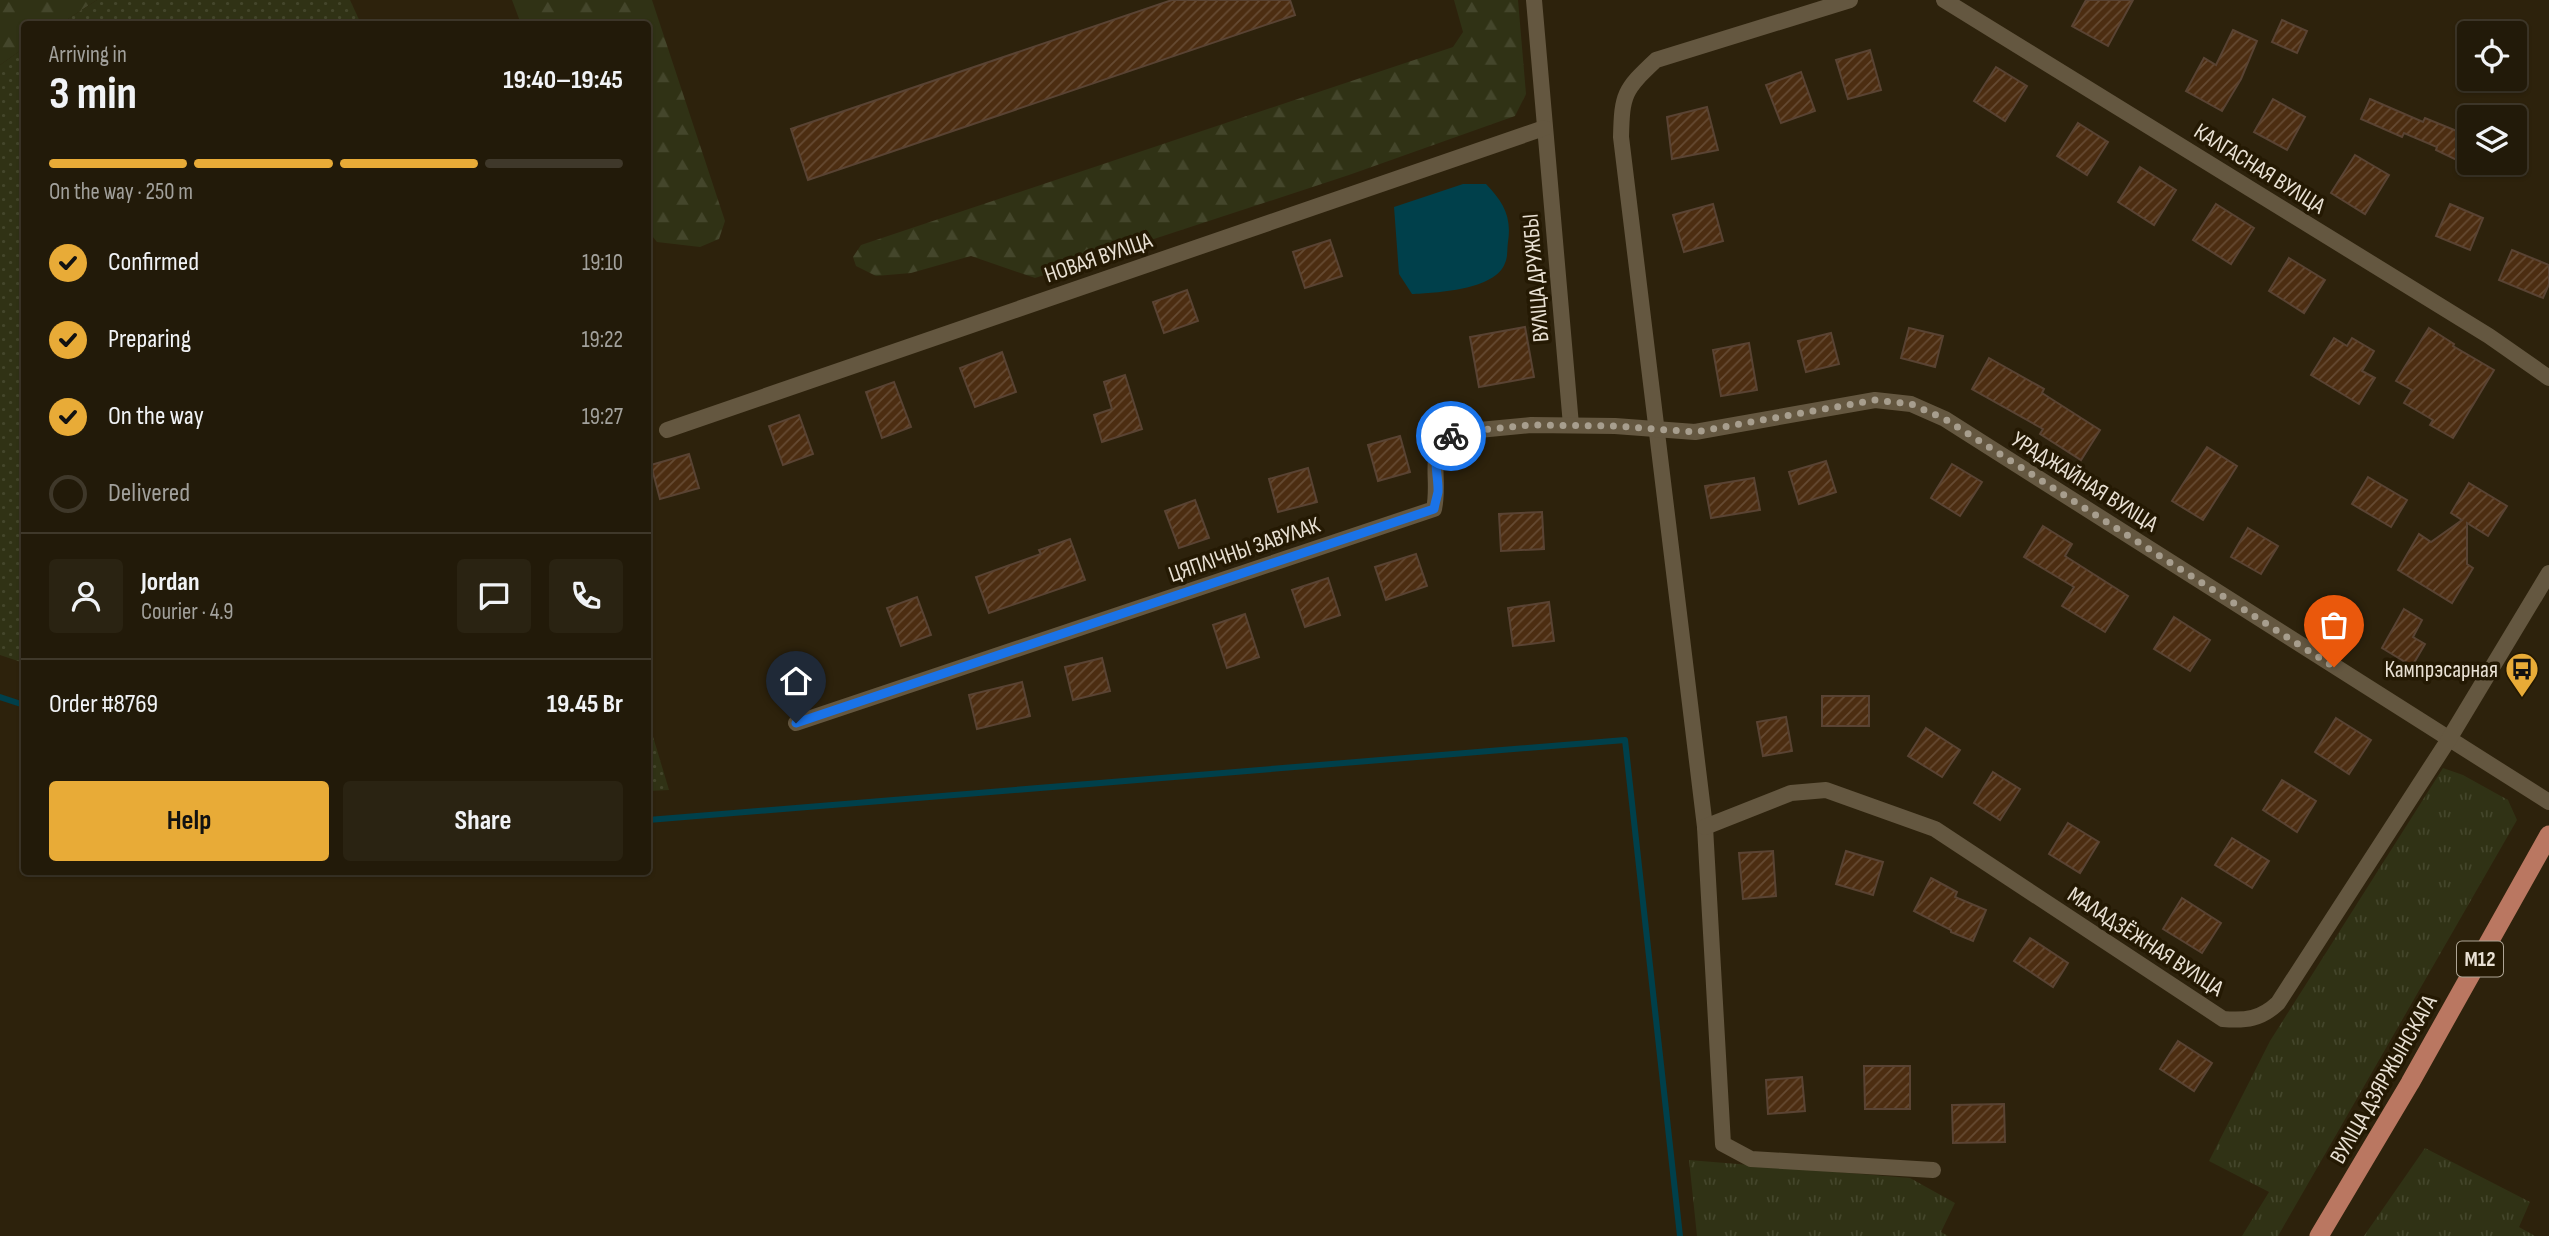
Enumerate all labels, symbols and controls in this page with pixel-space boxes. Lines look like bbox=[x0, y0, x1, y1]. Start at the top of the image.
map controls bbox=[2457, 21, 2527, 175]
button: locate bbox=[2457, 21, 2527, 91]
text: Arriving in bbox=[49, 41, 127, 69]
text: 19:40–19:45 bbox=[503, 65, 623, 96]
text: 3 min bbox=[49, 67, 137, 122]
button: layers bbox=[2457, 105, 2527, 175]
street label: КАЛГАСНАЯ ВУЛІЦА bbox=[2189, 117, 2330, 220]
text: On the way · 250 m bbox=[49, 178, 193, 206]
street label: ВУЛІЦА ДРУЖБЫ bbox=[1516, 213, 1556, 343]
street label: НОВАЯ ВУЛІЦА bbox=[1041, 226, 1156, 289]
icon: check bbox=[49, 244, 87, 282]
text: Confirmed bbox=[108, 247, 199, 278]
text: 19:10 bbox=[582, 249, 623, 277]
icon: check bbox=[49, 321, 87, 359]
text: Preparing bbox=[108, 324, 191, 355]
text: 19:22 bbox=[581, 326, 623, 354]
icon: check bbox=[49, 398, 87, 436]
text: On the way bbox=[108, 401, 204, 432]
courier bbox=[1416, 401, 1486, 471]
text: 19:27 bbox=[582, 403, 623, 431]
icon: bike bbox=[1432, 417, 1470, 455]
street label: УРАДЖАЙНАЯ ВУЛІЦА bbox=[2006, 426, 2163, 538]
text: Delivered bbox=[108, 478, 190, 509]
street label: ЦЯПЛІЧНЫ ЗАВУЛАК bbox=[1165, 511, 1324, 589]
button: person bbox=[49, 559, 123, 633]
button: chat bbox=[457, 559, 531, 633]
button: phone bbox=[549, 559, 623, 633]
text: Jordan bbox=[141, 567, 199, 598]
pin bbox=[2304, 595, 2364, 667]
text: Courier · 4.9 bbox=[141, 598, 233, 626]
icon: bag bbox=[2315, 606, 2353, 644]
bus stop icon: Кампрэсарная bbox=[2503, 650, 2541, 699]
pin bbox=[766, 651, 826, 723]
place label: Кампрэсарная bbox=[2384, 656, 2498, 684]
icon: home bbox=[777, 662, 815, 700]
text: Order #8769 bbox=[49, 689, 158, 720]
text: 19.45 Br bbox=[547, 689, 623, 720]
button: Help bbox=[49, 781, 329, 861]
button: Share bbox=[343, 781, 623, 861]
street label: МАЛАДЗЁЖНАЯ ВУЛІЦА bbox=[2062, 881, 2229, 1003]
road number: М12 bbox=[2457, 942, 2503, 976]
street label: ВУЛІЦА ДЗЯРЖЫНСКАГА bbox=[2324, 990, 2444, 1169]

